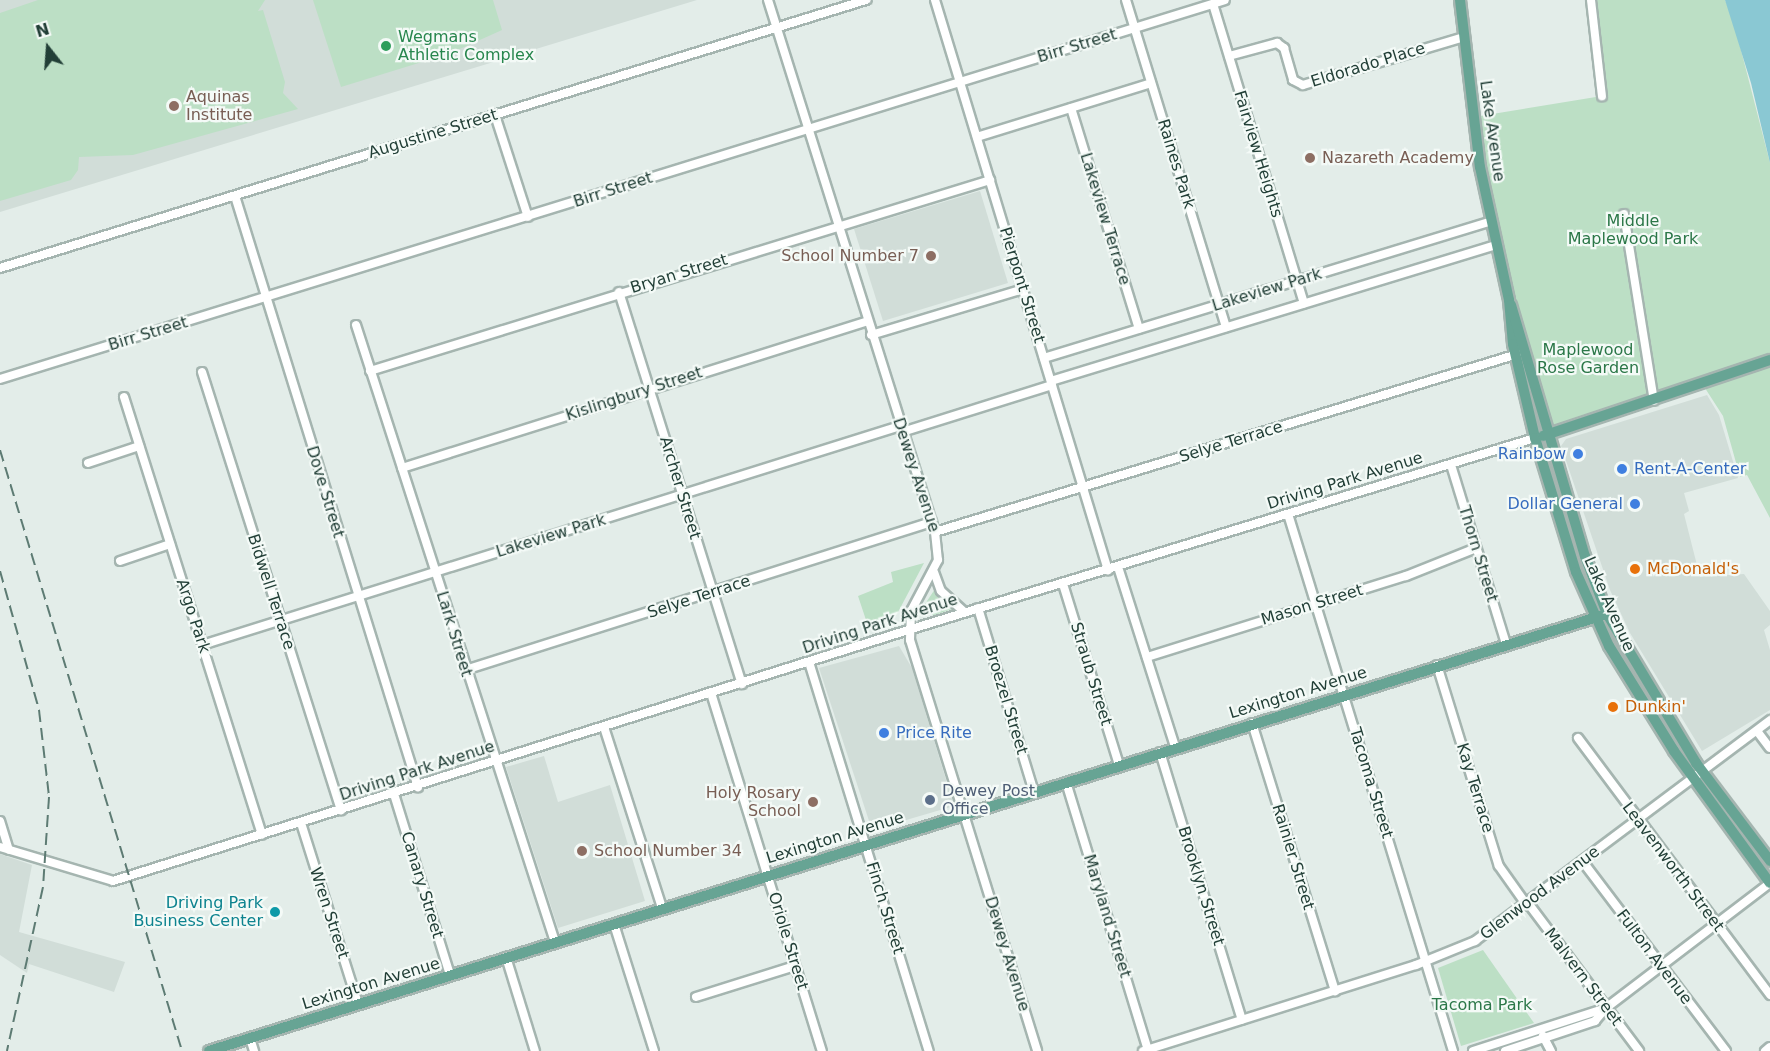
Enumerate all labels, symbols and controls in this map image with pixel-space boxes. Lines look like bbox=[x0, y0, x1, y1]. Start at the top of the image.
north arrow bbox=[18, 18, 78, 78]
text: N bbox=[33, 19, 52, 41]
street label: Birr Street bbox=[1035, 25, 1119, 67]
place label: Wegmans Athletic Complex bbox=[398, 27, 534, 65]
marker: Wegmans Athletic Complex bbox=[379, 39, 393, 53]
street label: Eldorado Place bbox=[1309, 39, 1427, 91]
street label: Lake Avenue bbox=[1475, 79, 1509, 183]
place label: Aquinas Institute bbox=[186, 87, 252, 125]
street label: Fairview Heights bbox=[1230, 88, 1286, 220]
marker: Aquinas Institute bbox=[167, 99, 181, 113]
street label: Augustine Street bbox=[366, 105, 500, 163]
street label: Raines Park bbox=[1153, 117, 1199, 211]
place label: Nazareth Academy bbox=[1322, 148, 1474, 168]
street label: Lakeview Terrace bbox=[1076, 150, 1134, 288]
marker: Nazareth Academy bbox=[1303, 151, 1317, 165]
street label: Birr Street bbox=[571, 168, 655, 212]
park label: Middle Maplewood Park bbox=[1568, 211, 1698, 249]
street label: Pierpont Street bbox=[995, 225, 1049, 345]
place label: School Number 7 bbox=[781, 246, 919, 266]
marker: School Number 7 bbox=[924, 249, 938, 263]
street label: Bryan Street bbox=[628, 250, 730, 298]
street label: Lakeview Park bbox=[1210, 264, 1324, 316]
street label: Birr Street bbox=[106, 313, 190, 355]
park label: Maplewood Rose Garden bbox=[1537, 340, 1639, 378]
street label: Kislingbury Street bbox=[563, 363, 705, 425]
street label: Dewey Avenue bbox=[888, 415, 944, 535]
street label: Selye Terrace bbox=[1177, 417, 1285, 467]
street label: Archer Street bbox=[655, 434, 705, 542]
street label: Dove Street bbox=[302, 444, 348, 540]
place label: Rainbow bbox=[1498, 444, 1566, 464]
marker: Rainbow bbox=[1571, 447, 1585, 461]
street label: Driving Park Avenue bbox=[1265, 448, 1425, 514]
place label: Rent-A-Center bbox=[1634, 459, 1746, 479]
marker: Rent-A-Center bbox=[1615, 462, 1629, 476]
place label: Dollar General bbox=[1507, 494, 1623, 514]
marker: Dollar General bbox=[1628, 497, 1642, 511]
street label: Thorn Street bbox=[1454, 503, 1502, 605]
street label: Lakeview Park bbox=[494, 510, 608, 562]
street label: Bidwell Terrace bbox=[243, 532, 299, 652]
street label: Lake Avenue bbox=[1580, 554, 1638, 654]
place label: McDonald's bbox=[1647, 559, 1739, 579]
marker: McDonald's bbox=[1628, 562, 1642, 576]
street label: Selye Terrace bbox=[645, 571, 753, 623]
street label: Argo Park bbox=[172, 576, 214, 656]
street label: Mason Street bbox=[1259, 580, 1365, 630]
street label: Lark Street bbox=[432, 589, 476, 679]
street label: Driving Park Avenue bbox=[800, 590, 960, 658]
street label: Straub Street bbox=[1066, 620, 1116, 728]
street label: Broezel Street bbox=[980, 643, 1032, 757]
street label: Lexington Avenue bbox=[1227, 663, 1369, 723]
place label: Dunkin' bbox=[1625, 697, 1686, 717]
marker: Dunkin' bbox=[1606, 700, 1620, 714]
place label: Price Rite bbox=[896, 723, 972, 743]
street label: Tacoma Street bbox=[1345, 725, 1397, 841]
marker: Price Rite bbox=[877, 726, 891, 740]
street label: Driving Park Avenue bbox=[337, 737, 497, 805]
street label: Kay Terrace bbox=[1452, 741, 1498, 835]
place label: Dewey Post Office bbox=[942, 781, 1035, 819]
place label: Holy Rosary School bbox=[706, 783, 801, 821]
marker: Dewey Post Office bbox=[923, 793, 937, 807]
marker: Holy Rosary School bbox=[806, 795, 820, 809]
street label: Leavenworth Street bbox=[1618, 798, 1728, 936]
street label: Rainier Street bbox=[1268, 802, 1318, 912]
street label: Lexington Avenue bbox=[764, 808, 906, 868]
street label: Brooklyn Street bbox=[1174, 824, 1228, 948]
street label: Canary Street bbox=[397, 829, 447, 941]
place label: School Number 34 bbox=[594, 841, 742, 861]
street label: Glenwood Avenue bbox=[1477, 842, 1603, 944]
marker: School Number 34 bbox=[575, 844, 589, 858]
street label: Maryland Street bbox=[1079, 852, 1135, 980]
street label: Finch Street bbox=[862, 860, 908, 956]
street label: Wren Street bbox=[305, 865, 353, 961]
street label: Oriole Street bbox=[764, 890, 812, 992]
place label: Driving Park Business Center bbox=[134, 893, 263, 931]
street label: Dewey Avenue bbox=[980, 894, 1034, 1014]
marker: Driving Park Business Center bbox=[268, 905, 282, 919]
street label: Fulton Avenue bbox=[1612, 906, 1696, 1008]
street label: Malvern Street bbox=[1540, 924, 1626, 1030]
street label: Lexington Avenue bbox=[300, 954, 442, 1014]
park label: Tacoma Park bbox=[1432, 995, 1532, 1015]

